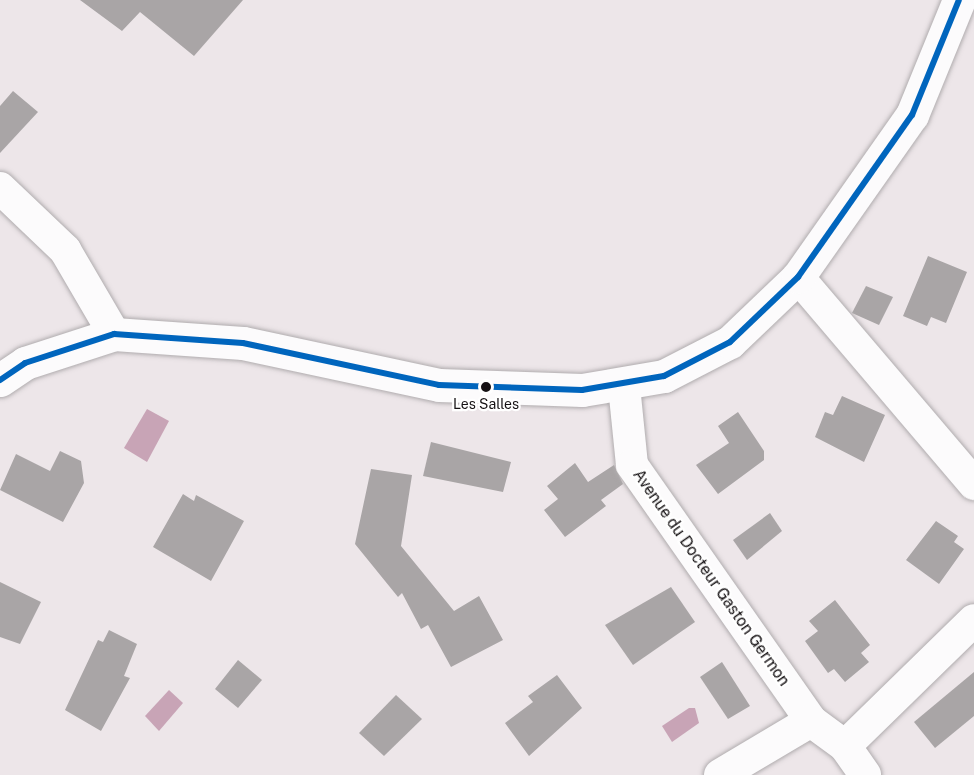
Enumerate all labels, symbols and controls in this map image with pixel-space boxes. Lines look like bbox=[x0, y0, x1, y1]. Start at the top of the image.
marker: Les Salles bbox=[480, 381, 492, 393]
place label: Les Salles bbox=[453, 396, 519, 412]
street label: Avenue du Docteur Gaston Germon bbox=[628, 466, 794, 690]

